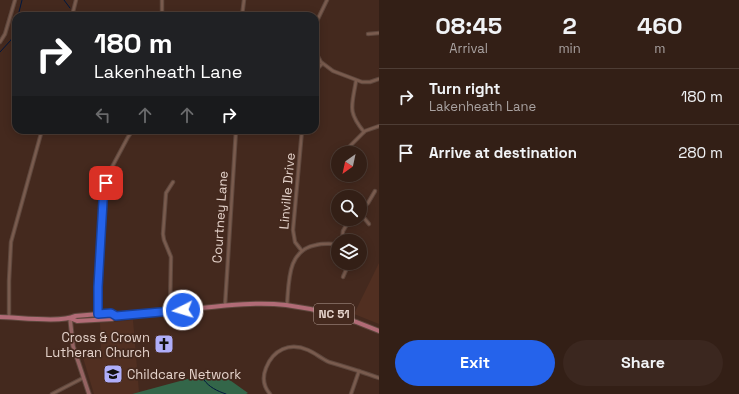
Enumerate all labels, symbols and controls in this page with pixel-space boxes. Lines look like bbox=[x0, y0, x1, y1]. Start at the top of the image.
text: 08:45 bbox=[435, 10, 502, 41]
text: 2 bbox=[562, 10, 577, 41]
text: 460 bbox=[637, 10, 683, 41]
text: 180 m bbox=[94, 25, 173, 61]
icon: right bbox=[28, 28, 80, 80]
text: Arrival bbox=[449, 40, 488, 57]
text: min bbox=[558, 40, 581, 57]
text: m bbox=[654, 40, 665, 57]
text: Lakenheath Lane bbox=[94, 60, 242, 83]
text: Turn right bbox=[429, 79, 500, 98]
icon: right bbox=[395, 86, 417, 108]
text: 180 m bbox=[681, 87, 723, 106]
text: Lakenheath Lane bbox=[429, 98, 536, 115]
icon: left bbox=[92, 104, 114, 126]
icon: ahead bbox=[134, 104, 156, 126]
icon: ahead bbox=[176, 104, 198, 126]
icon: right bbox=[218, 104, 240, 126]
icon: arrive bbox=[395, 142, 417, 164]
text: Arrive at destination bbox=[429, 143, 577, 162]
text: 280 m bbox=[678, 143, 723, 162]
north arrow bbox=[331, 146, 367, 182]
map controls bbox=[331, 146, 367, 270]
street label: Linville Drive bbox=[275, 152, 299, 230]
pin bbox=[89, 166, 123, 200]
street label: Courtney Lane bbox=[208, 170, 232, 264]
icon: arrive bbox=[95, 172, 117, 194]
button: search bbox=[331, 190, 367, 226]
button: layers bbox=[331, 234, 367, 270]
position arrow bbox=[162, 289, 204, 331]
road number: NC 51 bbox=[314, 304, 354, 324]
place label: Cross & Crown Lutheran Church bbox=[45, 329, 150, 361]
church icon: Cross & Crown Lutheran Church bbox=[153, 333, 175, 355]
button: Exit bbox=[395, 340, 555, 386]
button: Share bbox=[563, 340, 723, 386]
school or university icon: Childcare Network bbox=[102, 363, 124, 385]
place label: Childcare Network bbox=[127, 366, 241, 383]

